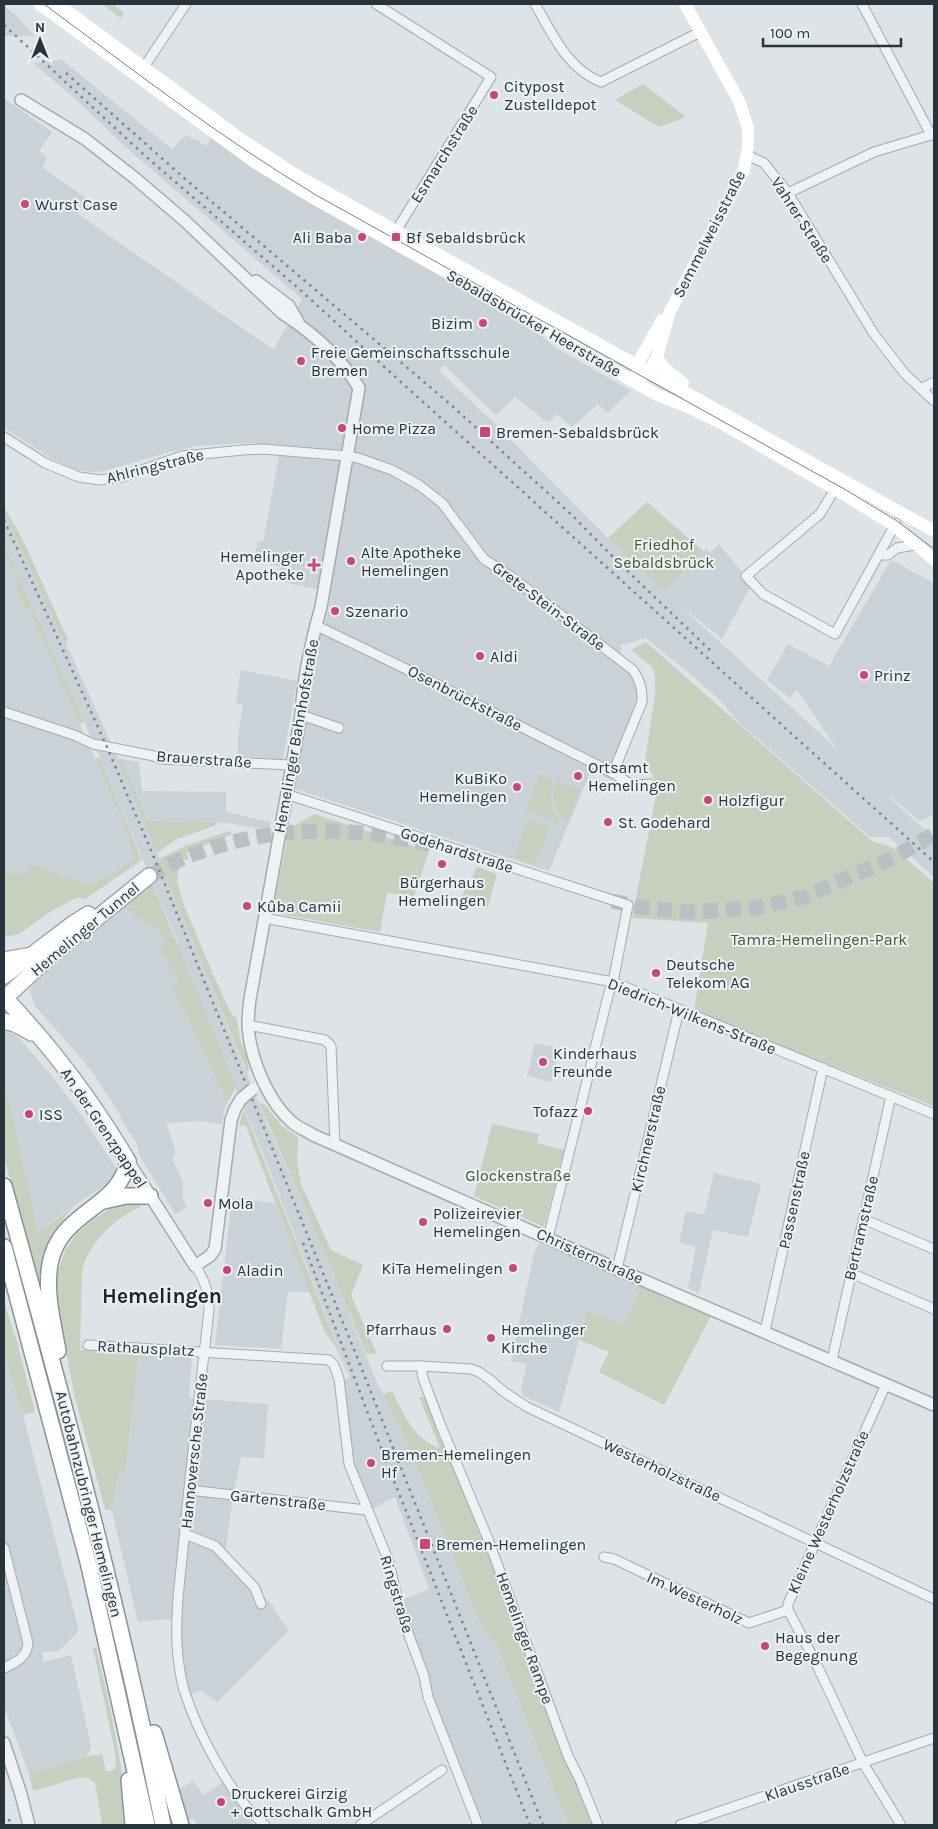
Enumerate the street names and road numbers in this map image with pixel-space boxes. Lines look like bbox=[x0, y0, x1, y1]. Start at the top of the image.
street label: Esmarchstraße bbox=[406, 102, 482, 206]
street label: Semmelweisstraße bbox=[669, 167, 749, 301]
street label: Vahrer Straße bbox=[767, 173, 837, 267]
street label: Sebaldsbrücker Heerstraße bbox=[443, 265, 625, 381]
street label: Ahlringstraße bbox=[104, 445, 206, 487]
street label: Grete-Stein-Straße bbox=[489, 557, 609, 655]
street label: Hemelinger Bahnhofstraße bbox=[270, 638, 322, 834]
street label: Osenbrückstraße bbox=[405, 661, 525, 735]
street label: Brauerstraße bbox=[156, 746, 252, 772]
street label: Godehardstraße bbox=[398, 823, 516, 877]
street label: Hemelinger Tunnel bbox=[27, 878, 143, 980]
street label: Diedrich-Wilkens-Straße bbox=[605, 974, 779, 1058]
street label: An der Grenzpappel bbox=[57, 1064, 151, 1192]
street label: Kirchnerstraße bbox=[626, 1084, 670, 1194]
street label: Passenstraße bbox=[774, 1149, 814, 1251]
street label: Bertramstraße bbox=[840, 1174, 882, 1282]
street label: Christernstraße bbox=[534, 1224, 646, 1288]
street label: Rathausplatz bbox=[97, 1336, 195, 1360]
street label: Hannoversche Straße bbox=[176, 1372, 212, 1530]
street label: Autobahnzubringer Hemelingen bbox=[52, 1389, 126, 1619]
street label: Kleine Westerholzstraße bbox=[783, 1427, 873, 1597]
street label: Westerholzstraße bbox=[600, 1434, 724, 1506]
street label: Gartenstraße bbox=[229, 1486, 327, 1514]
street label: Ringstraße bbox=[376, 1553, 418, 1635]
street label: Im Westerholz bbox=[644, 1567, 746, 1629]
street label: Hemelinger Rampe bbox=[492, 1569, 558, 1707]
street label: Klausstraße bbox=[762, 1759, 852, 1805]

